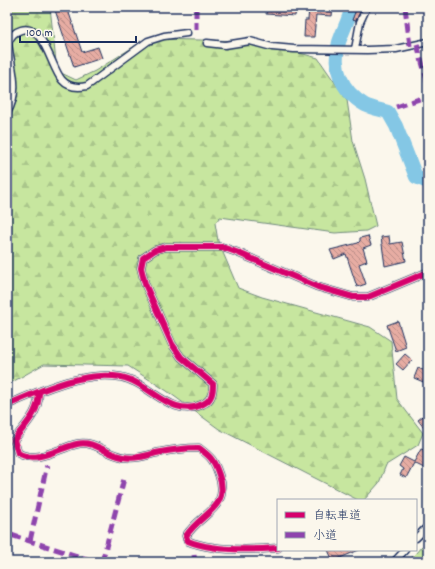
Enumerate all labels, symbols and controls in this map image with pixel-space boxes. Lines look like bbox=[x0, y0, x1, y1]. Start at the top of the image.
scale bar bbox=[20, 18, 136, 44]
text: 100 m bbox=[26, 25, 53, 42]
legend bbox=[277, 499, 417, 551]
text: 自転車道 bbox=[313, 508, 361, 525]
text: 小道 bbox=[313, 528, 337, 545]

